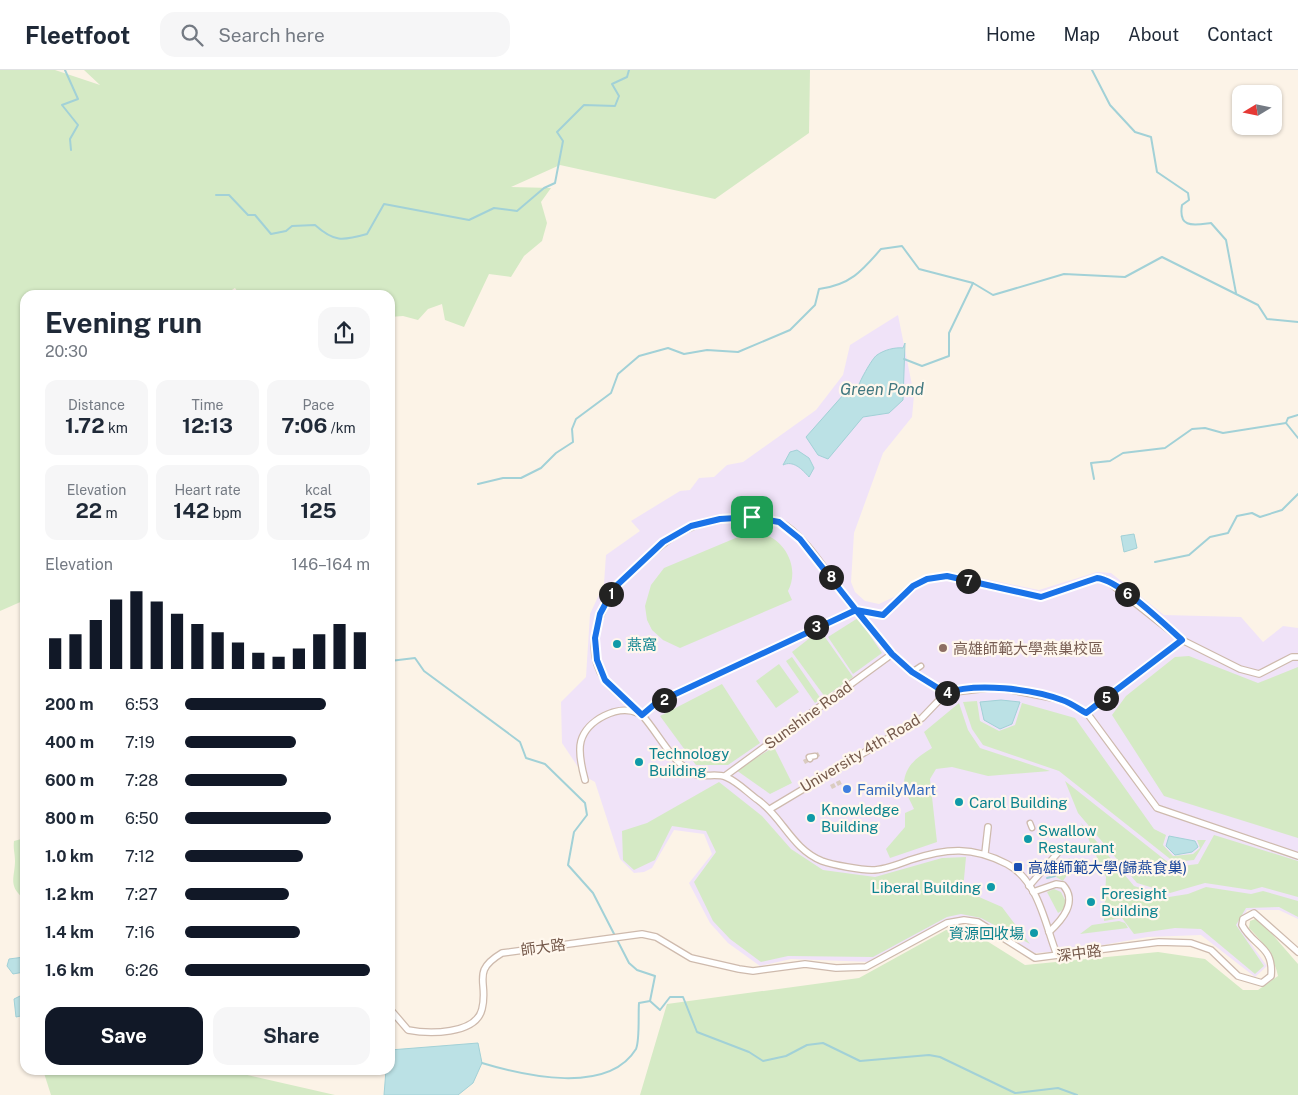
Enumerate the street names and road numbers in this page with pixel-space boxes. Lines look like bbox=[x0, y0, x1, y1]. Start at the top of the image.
street label: Sunshine Road bbox=[761, 678, 855, 752]
street label: University 4th Road bbox=[797, 711, 923, 795]
street label: 師大路 bbox=[520, 935, 566, 959]
street label: 深中路 bbox=[1056, 941, 1102, 965]

